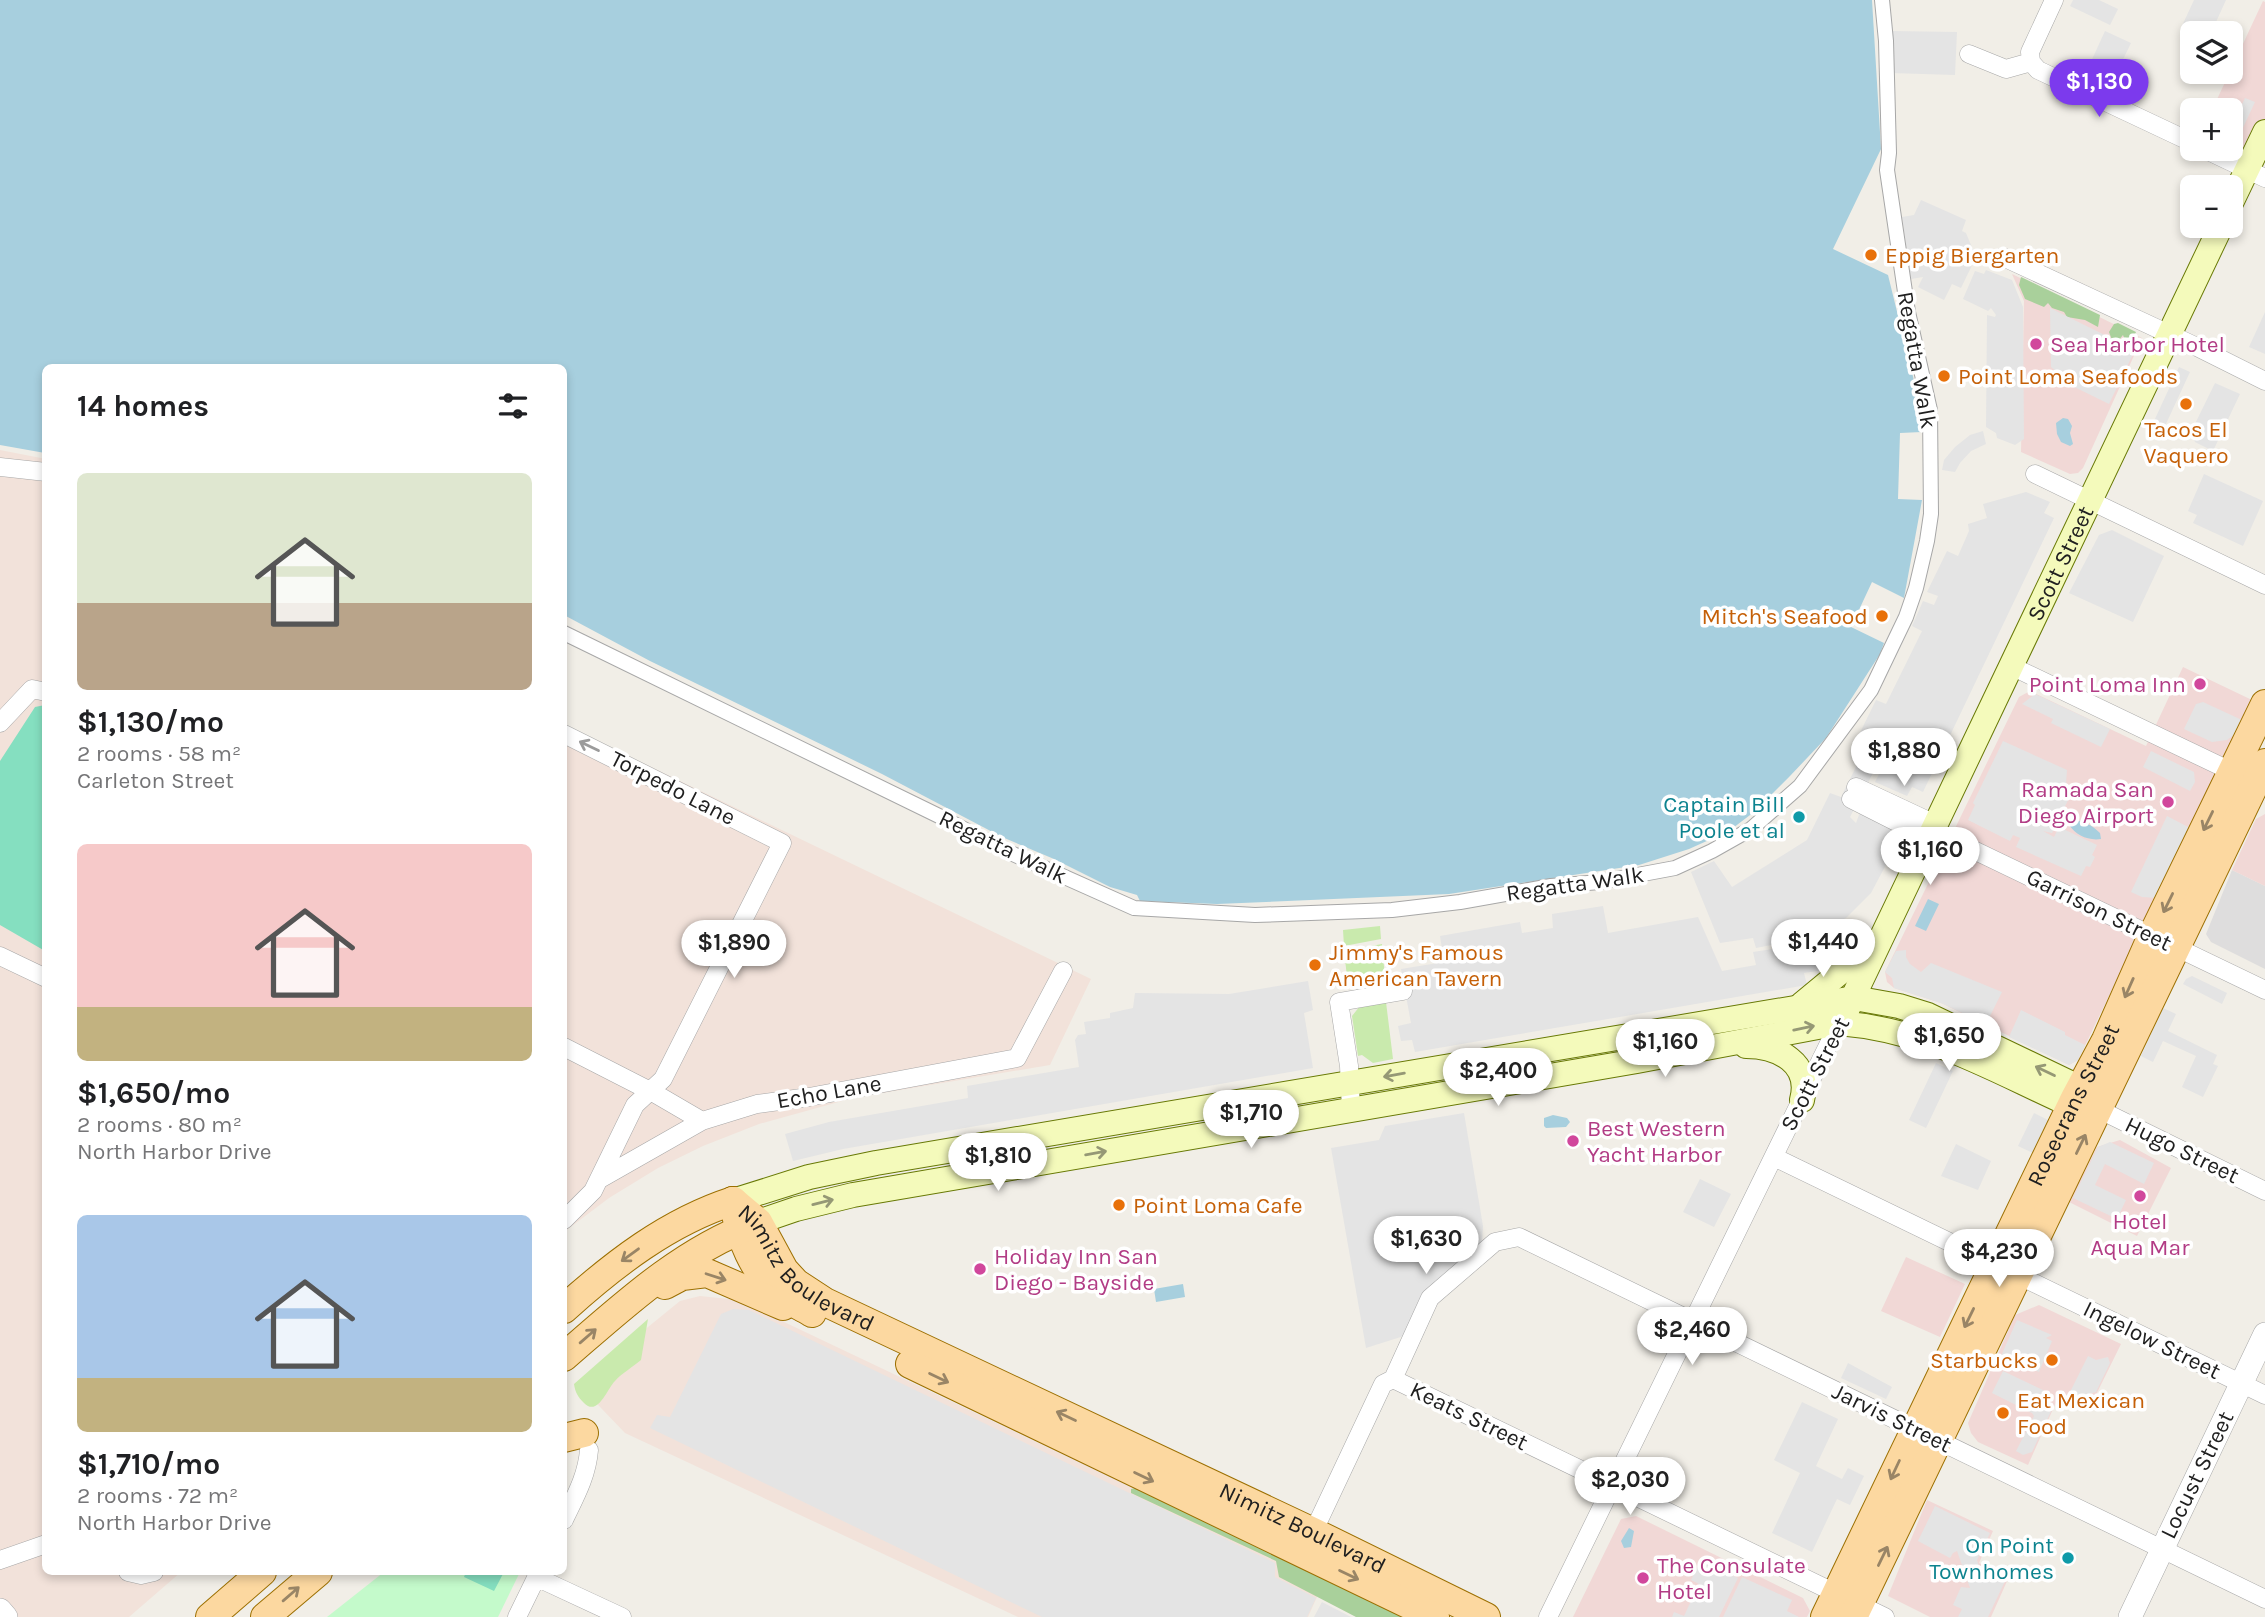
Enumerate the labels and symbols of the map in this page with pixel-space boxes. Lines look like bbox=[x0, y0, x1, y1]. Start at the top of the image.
pin: $1,130 bbox=[2042, 60, 2156, 119]
place label: Eppig Biergarten bbox=[1885, 242, 2059, 269]
marker: Eppig Biergarten bbox=[1863, 247, 1879, 263]
street label: Regatta Walk bbox=[1892, 289, 1942, 431]
place label: Sea Harbor Hotel bbox=[2050, 331, 2225, 358]
marker: Sea Harbor Hotel bbox=[2028, 336, 2044, 352]
place label: Point Loma Seafoods bbox=[1958, 363, 2178, 390]
marker: Point Loma Seafoods bbox=[1936, 368, 1952, 384]
marker: Tacos El Vaquero bbox=[2178, 396, 2194, 412]
place label: Tacos El Vaquero bbox=[2144, 416, 2228, 469]
street label: Scott Street bbox=[2021, 501, 2099, 625]
place label: Mitch's Seafood bbox=[1702, 603, 1868, 630]
marker: Mitch's Seafood bbox=[1874, 608, 1890, 624]
place label: Point Loma Inn bbox=[2029, 671, 2186, 698]
marker: Point Loma Inn bbox=[2192, 676, 2208, 692]
pin: $1,880 bbox=[1847, 728, 1961, 788]
one-way arrow bbox=[579, 739, 600, 753]
street label: Torpedo Lane bbox=[606, 745, 740, 831]
place label: Ramada San Diego Airport bbox=[2018, 776, 2154, 829]
place label: Captain Bill Poole et al bbox=[1663, 791, 1785, 844]
marker: Ramada San Diego Airport bbox=[2160, 794, 2176, 810]
street label: Regatta Walk bbox=[935, 804, 1071, 890]
marker: Captain Bill Poole et al bbox=[1791, 809, 1807, 825]
one-way arrow bbox=[2201, 810, 2215, 831]
pin: $1,160 bbox=[1873, 828, 1987, 887]
street label: Regatta Walk bbox=[1504, 861, 1646, 907]
street label: Garrison Street bbox=[2022, 863, 2176, 957]
one-way arrow bbox=[2161, 892, 2175, 913]
pin: $1,890 bbox=[677, 920, 791, 980]
pin: $1,440 bbox=[1766, 920, 1880, 979]
place label: Jimmy's Famous American Tavern bbox=[1329, 939, 1504, 992]
marker: Jimmy's Famous American Tavern bbox=[1307, 957, 1323, 973]
one-way arrow bbox=[2122, 977, 2135, 998]
street label: Scott Street bbox=[1775, 1012, 1855, 1135]
pin: $1,650 bbox=[1892, 1014, 2006, 1073]
street label: Rosecrans Street bbox=[2021, 1019, 2125, 1190]
pin: $1,160 bbox=[1608, 1020, 1722, 1079]
one-way arrow bbox=[1792, 1021, 1815, 1035]
pin: $2,400 bbox=[1441, 1048, 1555, 1108]
one-way arrow bbox=[2035, 1063, 2056, 1077]
one-way arrow bbox=[1383, 1069, 1406, 1082]
street label: Echo Lane bbox=[775, 1070, 883, 1114]
pin: $1,710 bbox=[1194, 1090, 1308, 1150]
street label: Hugo Street bbox=[2121, 1111, 2244, 1189]
place label: Best Western Yacht Harbor bbox=[1587, 1115, 1726, 1168]
marker: Best Western Yacht Harbor bbox=[1565, 1133, 1581, 1149]
pin: $1,810 bbox=[941, 1134, 1055, 1193]
one-way arrow bbox=[2075, 1134, 2089, 1155]
one-way arrow bbox=[1084, 1146, 1107, 1160]
marker: Hotel Aqua Mar bbox=[2132, 1188, 2148, 1204]
place label: Point Loma Cafe bbox=[1133, 1192, 1303, 1219]
one-way arrow bbox=[812, 1194, 834, 1207]
marker: Point Loma Cafe bbox=[1111, 1197, 1127, 1213]
street label: Nimitz Boulevard bbox=[733, 1198, 879, 1337]
place label: Hotel Aqua Mar bbox=[2090, 1208, 2190, 1261]
pin: $1,630 bbox=[1369, 1216, 1483, 1276]
pin: $4,230 bbox=[1942, 1230, 2056, 1289]
place label: Holiday Inn San Diego - Bayside bbox=[994, 1243, 1158, 1296]
one-way arrow bbox=[621, 1248, 640, 1262]
marker: Holiday Inn San Diego - Bayside bbox=[972, 1261, 988, 1277]
one-way arrow bbox=[705, 1271, 727, 1284]
street label: Ingelow Street bbox=[2079, 1295, 2225, 1385]
one-way arrow bbox=[1962, 1307, 1975, 1328]
pin: $2,460 bbox=[1635, 1308, 1749, 1367]
one-way arrow bbox=[579, 1328, 597, 1344]
place label: Starbucks bbox=[1930, 1347, 2038, 1374]
marker: Starbucks bbox=[2044, 1352, 2060, 1368]
one-way arrow bbox=[928, 1371, 949, 1385]
street label: Keats Street bbox=[1406, 1376, 1533, 1456]
street label: Jarvis Street bbox=[1828, 1378, 1956, 1459]
place label: Eat Mexican Food bbox=[2017, 1387, 2145, 1440]
marker: Eat Mexican Food bbox=[1995, 1405, 2011, 1421]
street label: Locust Street bbox=[2155, 1407, 2240, 1543]
one-way arrow bbox=[1056, 1408, 1077, 1422]
pin: $2,030 bbox=[1573, 1458, 1687, 1517]
one-way arrow bbox=[1887, 1459, 1901, 1480]
one-way arrow bbox=[1133, 1470, 1154, 1484]
street label: Nimitz Boulevard bbox=[1215, 1476, 1390, 1579]
place label: On Point Townhomes bbox=[1929, 1532, 2054, 1585]
one-way arrow bbox=[1877, 1546, 1890, 1567]
marker: On Point Townhomes bbox=[2060, 1550, 2076, 1566]
place label: The Consulate Hotel bbox=[1657, 1552, 1806, 1605]
one-way arrow bbox=[1338, 1569, 1359, 1583]
marker: The Consulate Hotel bbox=[1635, 1570, 1651, 1586]
one-way arrow bbox=[282, 1586, 300, 1602]

